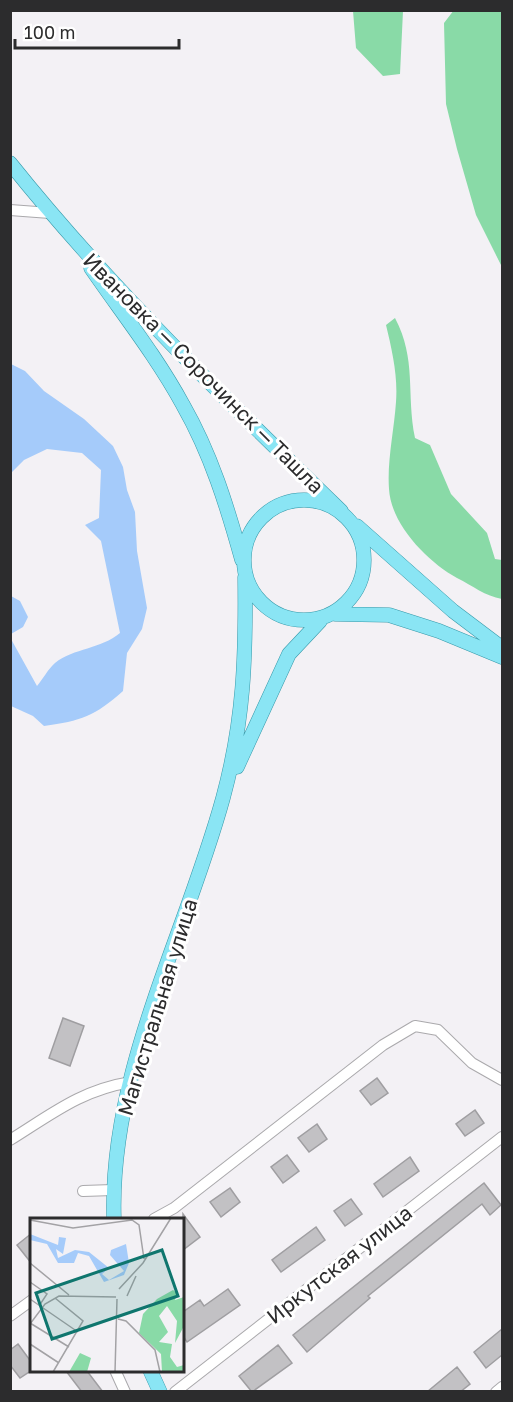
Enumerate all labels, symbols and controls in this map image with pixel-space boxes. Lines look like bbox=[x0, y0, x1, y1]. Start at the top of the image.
scale bar bbox=[15, 12, 178, 50]
text: 100 m bbox=[24, 21, 75, 43]
street label: Ивановка — Сорочинск — Ташла bbox=[78, 247, 330, 499]
street label: Магистральная улица bbox=[112, 895, 202, 1119]
street label: Иркутская улица bbox=[261, 1199, 417, 1329]
inset map bbox=[30, 1218, 184, 1372]

